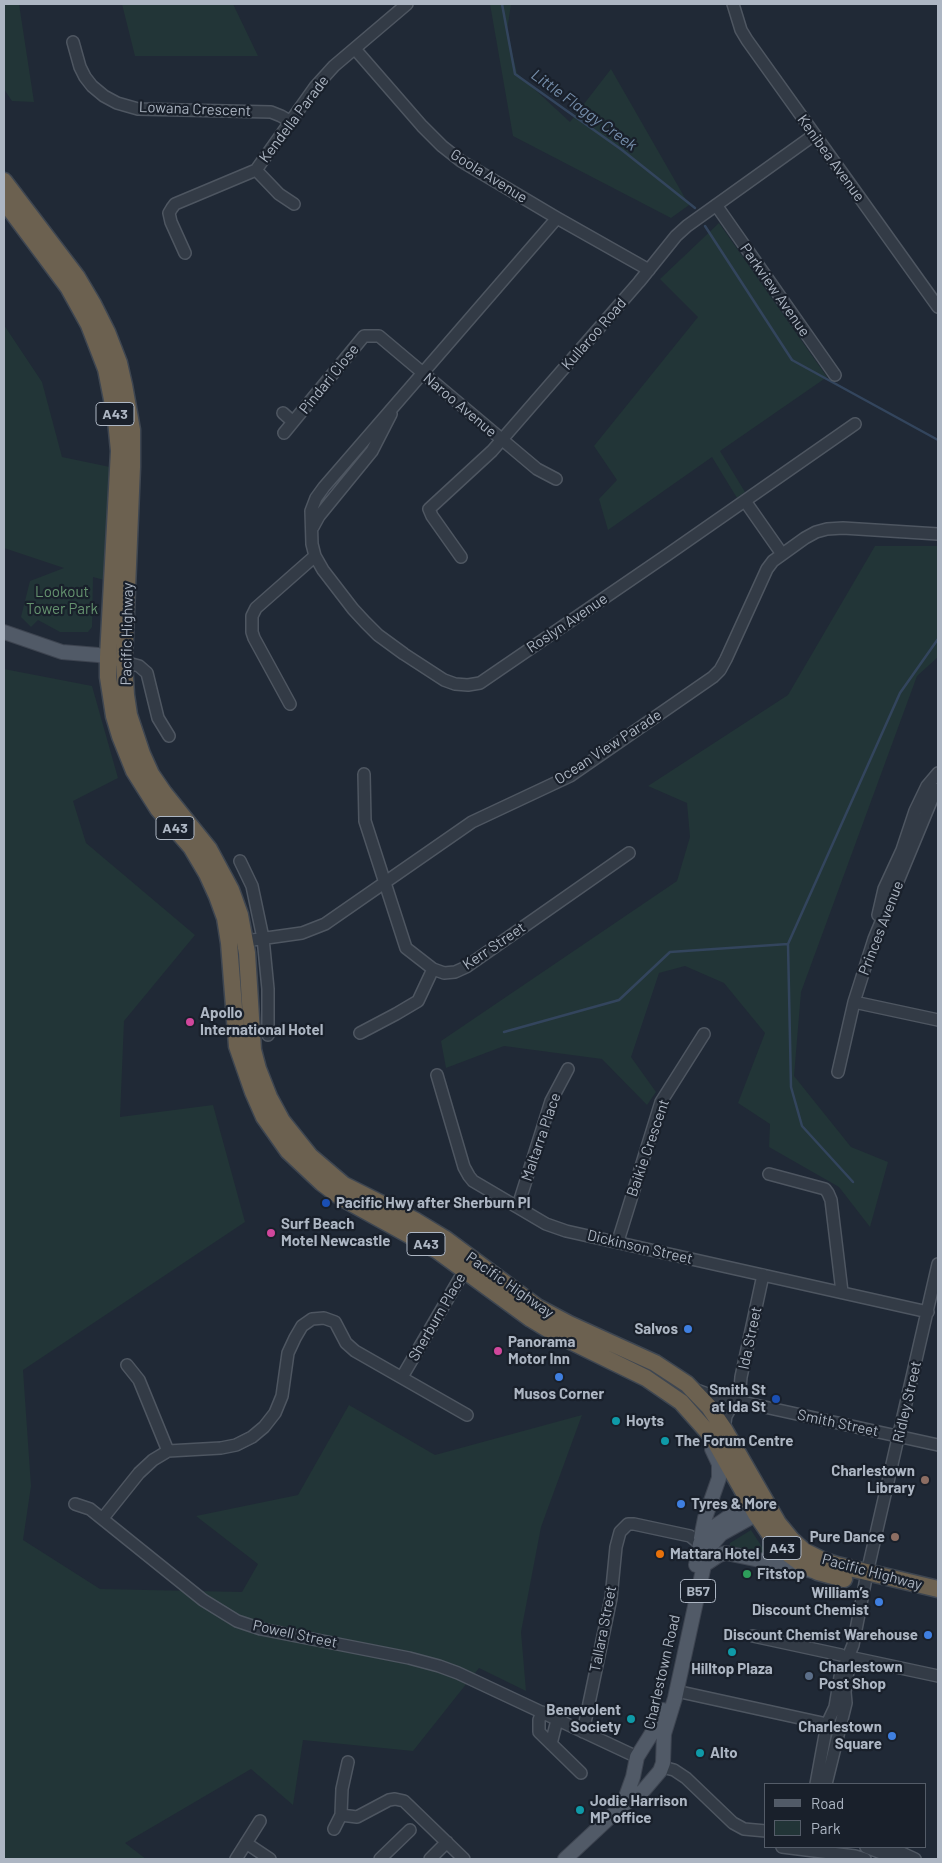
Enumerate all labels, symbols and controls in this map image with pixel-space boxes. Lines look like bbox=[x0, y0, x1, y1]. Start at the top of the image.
water label: Little Flaggy Creek bbox=[527, 65, 641, 155]
street label: Kendella Parade bbox=[255, 72, 333, 166]
street label: Lowana Crescent bbox=[139, 98, 251, 120]
street label: Kenibea Avenue bbox=[793, 111, 869, 205]
street label: Goola Avenue bbox=[447, 145, 531, 207]
street label: Parkview Avenue bbox=[736, 240, 814, 340]
street label: Kullaroo Road bbox=[558, 294, 630, 374]
street label: Pindari Close bbox=[295, 340, 363, 418]
street label: Naroo Avenue bbox=[420, 369, 500, 441]
road number: A43 bbox=[96, 402, 134, 426]
street label: Pacific Highway bbox=[117, 582, 137, 686]
park label: Lookout Tower Park bbox=[26, 583, 98, 618]
street label: Roslyn Avenue bbox=[523, 589, 611, 657]
street label: Ocean View Parade bbox=[551, 706, 665, 788]
road number: A43 bbox=[156, 816, 194, 840]
street label: Princes Avenue bbox=[855, 878, 907, 978]
street label: Kerr Street bbox=[459, 918, 529, 974]
place label: Apollo International Hotel bbox=[200, 1004, 323, 1039]
marker: Apollo International Hotel bbox=[184, 1016, 196, 1028]
street label: Maltarra Place bbox=[517, 1090, 565, 1184]
street label: Baikie Crescent bbox=[623, 1097, 673, 1199]
place label: Pacific Hwy after Sherburn Pl bbox=[336, 1194, 530, 1212]
marker: Pacific Hwy after Sherburn Pl bbox=[320, 1197, 332, 1209]
place label: Surf Beach Motel Newcastle bbox=[281, 1215, 390, 1250]
street label: Dickinson Street bbox=[585, 1226, 695, 1268]
marker: Surf Beach Motel Newcastle bbox=[265, 1227, 277, 1239]
road number: A43 bbox=[407, 1232, 445, 1256]
street label: Pacific Highway bbox=[463, 1248, 557, 1322]
street label: Sherburn Place bbox=[405, 1270, 469, 1364]
street label: Ida Street bbox=[735, 1305, 765, 1371]
place label: Salvos bbox=[634, 1320, 678, 1338]
marker: Salvos bbox=[682, 1323, 694, 1335]
place label: Panorama Motor Inn bbox=[508, 1333, 575, 1368]
marker: Panorama Motor Inn bbox=[492, 1345, 504, 1357]
street label: Ridley Street bbox=[889, 1359, 925, 1445]
marker: Musos Corner bbox=[553, 1371, 565, 1383]
place label: Smith St at Ida St bbox=[709, 1381, 766, 1416]
place label: Musos Corner bbox=[514, 1385, 604, 1403]
marker: Smith St at Ida St bbox=[770, 1393, 782, 1405]
street label: Smith Street bbox=[796, 1406, 880, 1440]
place label: Hoyts bbox=[626, 1412, 664, 1430]
marker: Hoyts bbox=[610, 1415, 622, 1427]
place label: The Forum Centre bbox=[675, 1432, 793, 1450]
marker: The Forum Centre bbox=[659, 1435, 671, 1447]
place label: Charlestown Library bbox=[831, 1462, 915, 1497]
marker: Charlestown Library bbox=[919, 1474, 931, 1486]
place label: Tyres & More bbox=[691, 1495, 777, 1513]
marker: Tyres & More bbox=[675, 1498, 687, 1510]
place label: Pure Dance bbox=[810, 1528, 885, 1546]
marker: Pure Dance bbox=[889, 1531, 901, 1543]
road number: A43 bbox=[763, 1536, 801, 1560]
place label: Mattara Hotel bbox=[670, 1545, 759, 1563]
marker: Mattara Hotel bbox=[654, 1548, 666, 1560]
street label: Pacific Highway bbox=[820, 1550, 924, 1594]
place label: Fitstop bbox=[757, 1565, 805, 1583]
marker: Fitstop bbox=[741, 1568, 753, 1580]
road number: B57 bbox=[680, 1580, 716, 1602]
street label: Tallara Street bbox=[586, 1584, 620, 1674]
place label: William’s Discount Chemist bbox=[752, 1584, 869, 1619]
marker: William’s Discount Chemist bbox=[873, 1596, 885, 1608]
street label: Charlestown Road bbox=[640, 1613, 684, 1731]
street label: Powell Street bbox=[251, 1616, 339, 1652]
place label: Discount Chemist Warehouse bbox=[724, 1626, 918, 1644]
marker: Discount Chemist Warehouse bbox=[922, 1629, 934, 1641]
marker: Hilltop Plaza bbox=[726, 1646, 738, 1658]
place label: Charlestown Post Shop bbox=[819, 1658, 903, 1693]
place label: Hilltop Plaza bbox=[691, 1660, 773, 1678]
marker: Charlestown Post Shop bbox=[803, 1670, 815, 1682]
place label: Benevolent Society bbox=[546, 1701, 621, 1736]
marker: Benevolent Society bbox=[625, 1713, 637, 1725]
place label: Charlestown Square bbox=[798, 1718, 882, 1753]
marker: Charlestown Square bbox=[886, 1730, 898, 1742]
place label: Alto bbox=[710, 1744, 738, 1762]
marker: Alto bbox=[694, 1747, 706, 1759]
legend bbox=[764, 1783, 927, 1848]
place label: Jodie Harrison MP office bbox=[590, 1792, 687, 1827]
text: Road bbox=[811, 1794, 844, 1812]
marker: Jodie Harrison MP office bbox=[574, 1804, 586, 1816]
text: Park bbox=[811, 1819, 840, 1837]

